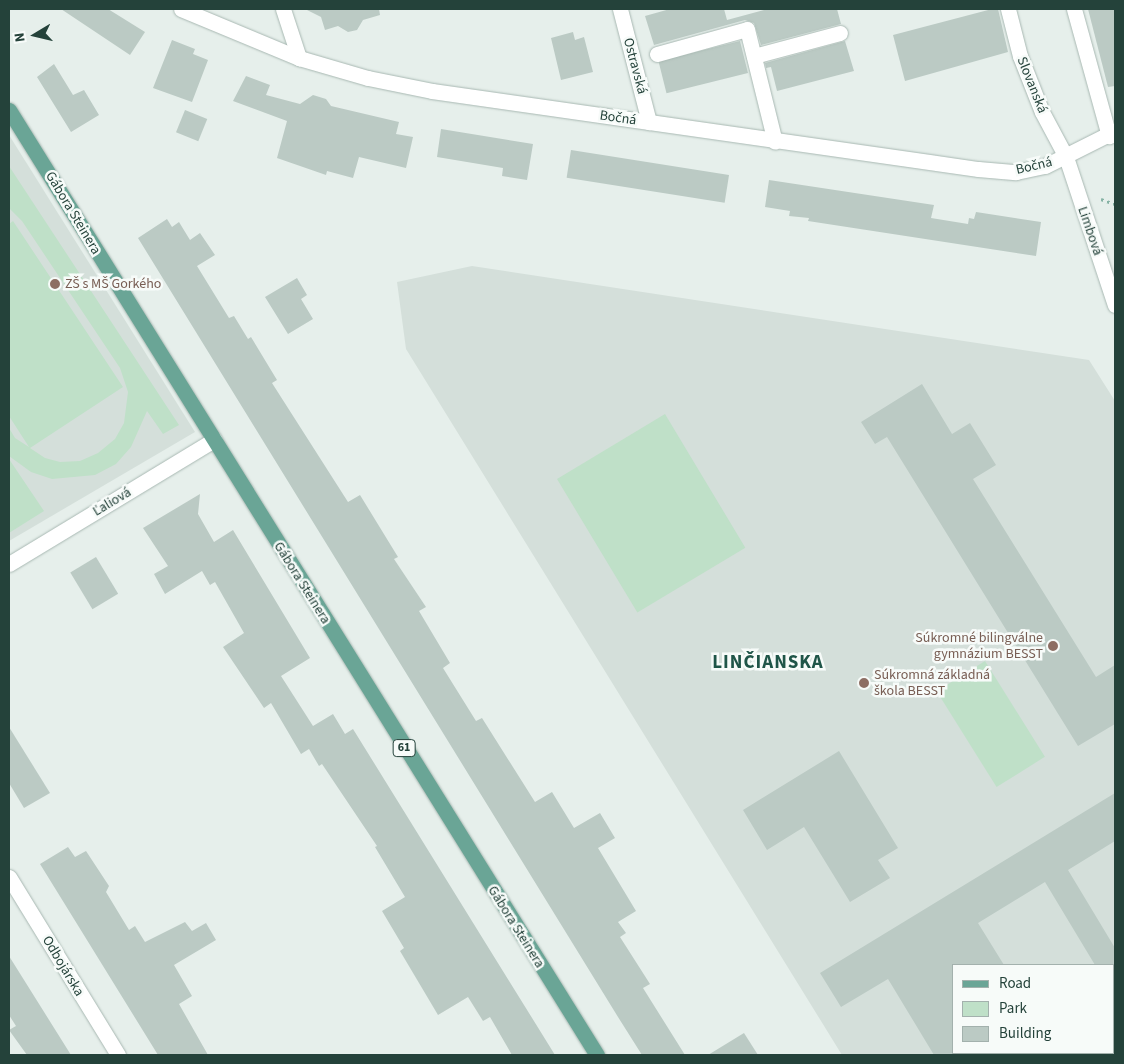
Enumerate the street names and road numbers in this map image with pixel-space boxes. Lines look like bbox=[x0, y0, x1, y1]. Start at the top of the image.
street label: Ostravská bbox=[619, 36, 651, 96]
street label: Slovanská bbox=[1013, 54, 1051, 116]
street label: Bočná bbox=[599, 107, 637, 129]
street label: Bočná bbox=[1014, 154, 1054, 178]
street label: Gábora Steinera bbox=[42, 169, 104, 257]
street label: Limbová bbox=[1074, 204, 1106, 258]
street label: Ľaliová bbox=[90, 484, 134, 520]
street label: Gábora Steinera bbox=[270, 539, 334, 627]
road number: 61 bbox=[392, 738, 416, 758]
street label: Gábora Steinera bbox=[484, 883, 548, 971]
street label: Odbojárska bbox=[38, 933, 88, 999]

